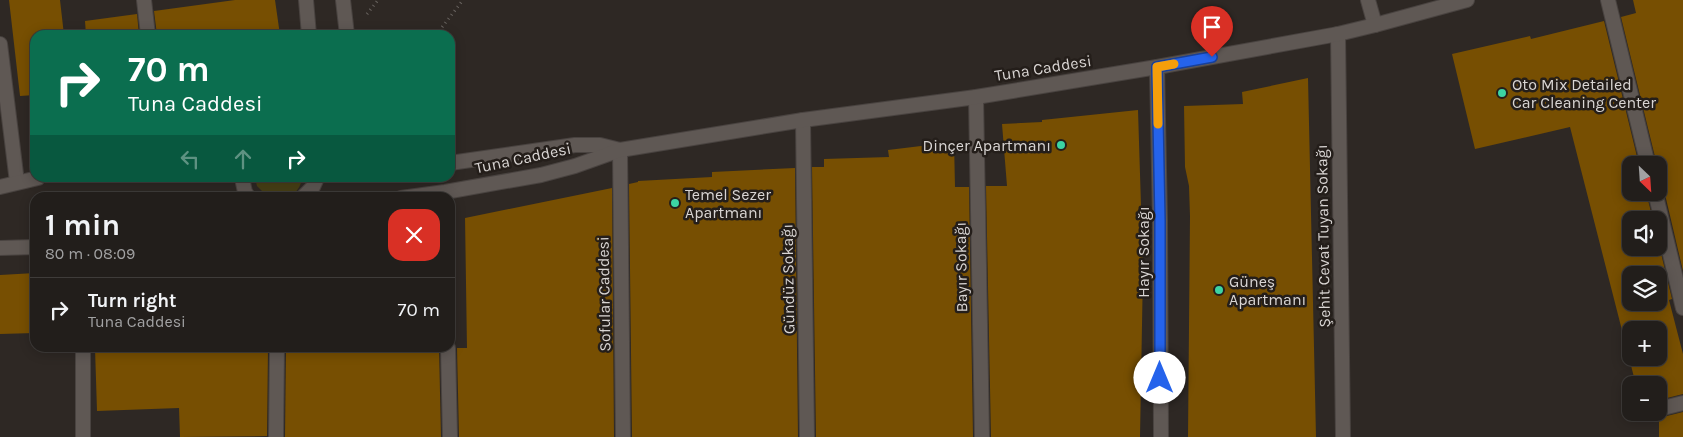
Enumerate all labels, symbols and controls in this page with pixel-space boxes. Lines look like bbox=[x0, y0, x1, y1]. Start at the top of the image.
pin bbox=[1191, 6, 1233, 57]
icon: arrive bbox=[1198, 13, 1226, 41]
text: 70 m bbox=[128, 49, 210, 90]
icon: right bbox=[45, 50, 110, 115]
street label: Tuna Caddesi bbox=[993, 51, 1093, 85]
place label: Oto Mix Detailed Car Cleaning Center bbox=[1512, 75, 1656, 112]
marker: Oto Mix Detailed Car Cleaning Center bbox=[1496, 87, 1508, 99]
text: Tuna Caddesi bbox=[128, 91, 263, 117]
place label: Dinçer Apartmanı bbox=[923, 136, 1051, 155]
street label: Tuna Caddesi bbox=[473, 139, 573, 177]
marker: Dinçer Apartmanı bbox=[1055, 139, 1067, 151]
street label: Şehit Cevat Tuyan Sokağı bbox=[1312, 144, 1334, 328]
icon: left bbox=[176, 145, 204, 173]
icon: ahead bbox=[229, 145, 257, 173]
icon: right bbox=[282, 145, 310, 173]
north arrow bbox=[1622, 156, 1668, 201]
map controls bbox=[1622, 156, 1667, 421]
place label: Temel Sezer Apartmanı bbox=[685, 185, 771, 222]
marker: Temel Sezer Apartmanı bbox=[669, 197, 681, 209]
street label: Hayır Sokağı bbox=[1134, 206, 1153, 298]
text: 1 min bbox=[45, 207, 120, 243]
button: close bbox=[388, 209, 440, 261]
button: sound bbox=[1622, 211, 1667, 256]
street label: Bayır Sokağı bbox=[951, 222, 971, 312]
street label: Gündüz Sokağı bbox=[778, 224, 798, 334]
street label: Sofular Caddesi bbox=[593, 236, 615, 352]
text: 80 m · 08:09 bbox=[45, 244, 135, 263]
button: layers bbox=[1622, 266, 1667, 311]
place label: Güneş Apartmanı bbox=[1229, 272, 1306, 309]
marker: Güneş Apartmanı bbox=[1213, 284, 1225, 296]
text: Turn right bbox=[88, 290, 177, 312]
icon: right bbox=[45, 296, 73, 324]
text: 70 m bbox=[398, 299, 440, 321]
text: Tuna Caddesi bbox=[88, 312, 186, 331]
button: + bbox=[1622, 321, 1667, 366]
position arrow bbox=[1133, 351, 1185, 403]
button: − bbox=[1622, 376, 1667, 421]

